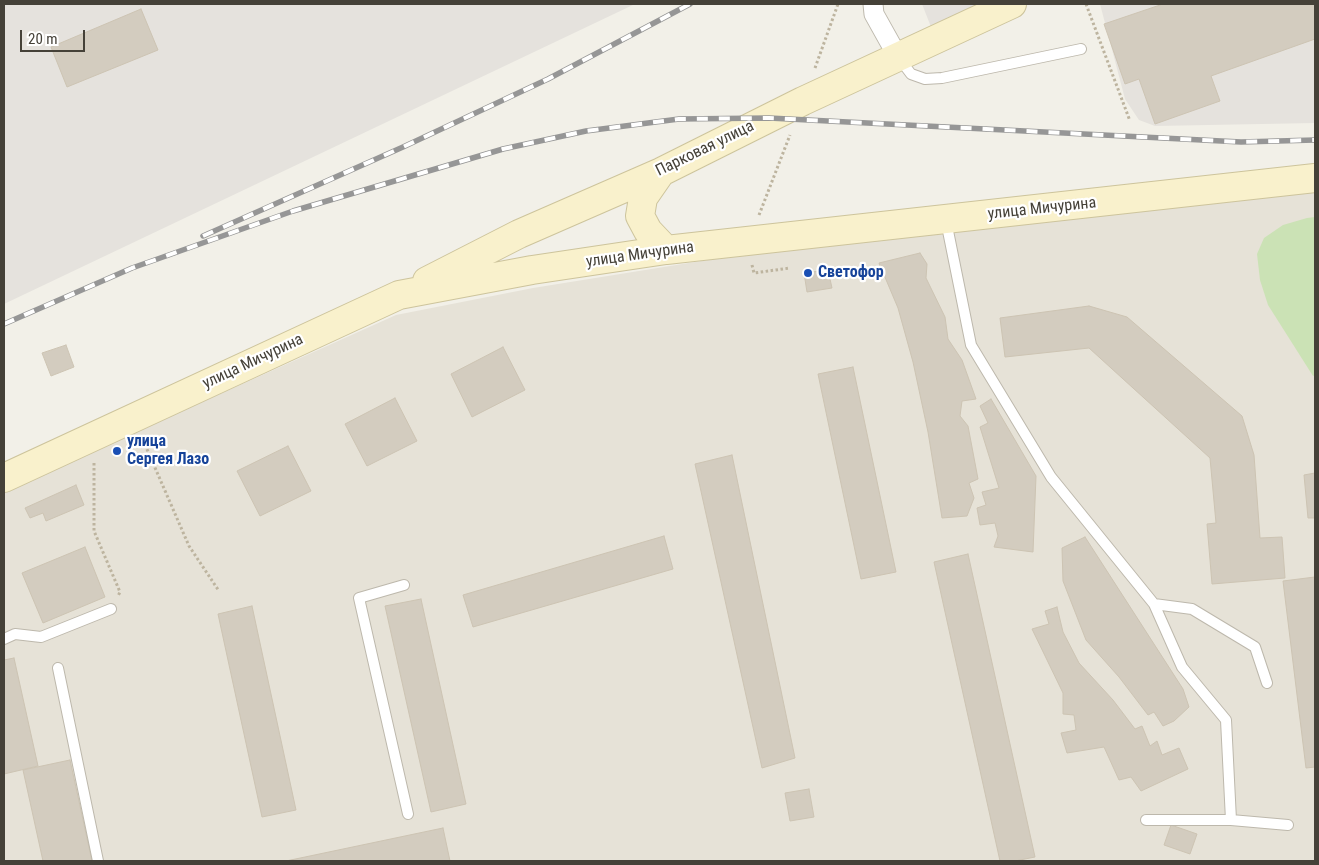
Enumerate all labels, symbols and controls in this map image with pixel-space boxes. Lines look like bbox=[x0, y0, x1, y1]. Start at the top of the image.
scale bar bbox=[22, 20, 88, 52]
text: 20 m bbox=[28, 30, 58, 48]
street label: Парковая улица bbox=[653, 117, 757, 181]
street label: улица Мичурина bbox=[987, 194, 1097, 224]
street label: улица Мичурина bbox=[585, 238, 695, 272]
place label: Светофор bbox=[818, 263, 884, 283]
marker: Светофор bbox=[802, 267, 814, 279]
street label: улица Мичурина bbox=[200, 330, 306, 394]
place label: улица Сергея Лазо bbox=[127, 432, 209, 470]
marker: улица Сергея Лазо bbox=[111, 445, 123, 457]

